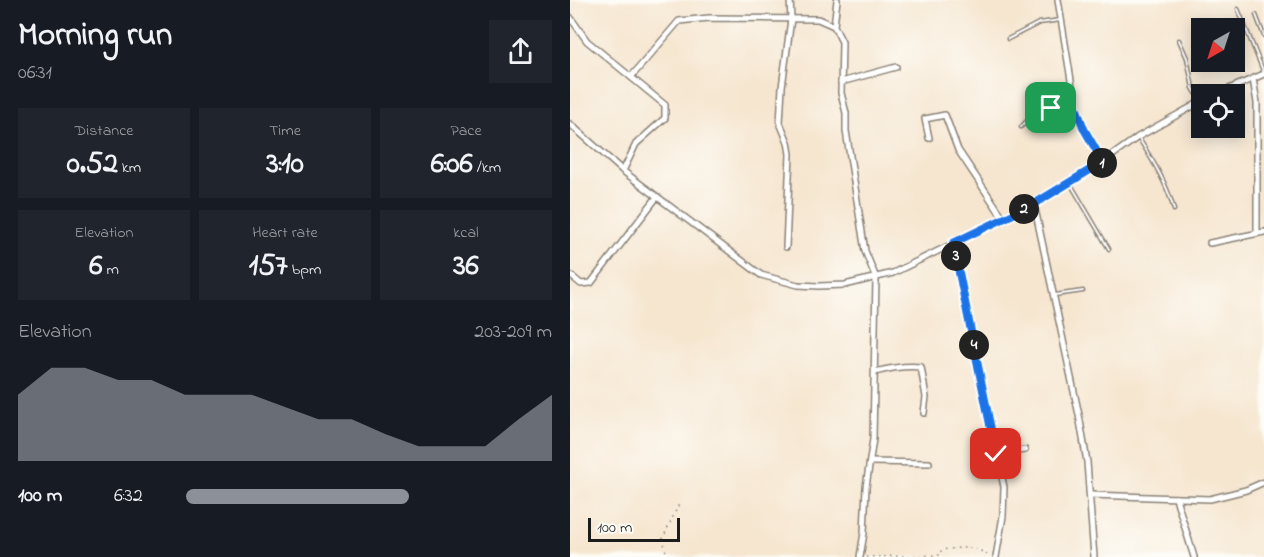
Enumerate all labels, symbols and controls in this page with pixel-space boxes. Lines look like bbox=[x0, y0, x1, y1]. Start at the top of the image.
text: Morning run bbox=[18, 12, 172, 60]
north arrow bbox=[1191, 18, 1245, 72]
map controls bbox=[1191, 18, 1245, 138]
button: share bbox=[489, 20, 552, 83]
text: 06:31 bbox=[18, 59, 52, 88]
pin bbox=[1025, 82, 1076, 133]
button: locate bbox=[1191, 84, 1245, 138]
icon: arrive bbox=[1034, 91, 1067, 124]
text: Distance bbox=[75, 119, 133, 143]
text: Time bbox=[269, 119, 301, 143]
text: Pace bbox=[450, 119, 482, 143]
text: 0.52 bbox=[67, 143, 118, 187]
text: 3:10 bbox=[266, 143, 304, 187]
text: 6:06 bbox=[431, 143, 473, 187]
pin: 1 bbox=[1087, 148, 1117, 178]
text: 1 bbox=[1099, 151, 1105, 175]
text: km bbox=[118, 156, 141, 180]
text: /km bbox=[473, 156, 501, 180]
pin: 2 bbox=[1009, 194, 1039, 224]
text: 2 bbox=[1020, 197, 1028, 221]
text: Elevation bbox=[75, 221, 133, 245]
text: Heart rate bbox=[252, 221, 318, 245]
text: kcal bbox=[453, 221, 479, 245]
pin: 3 bbox=[941, 241, 971, 271]
text: 3 bbox=[953, 244, 959, 268]
text: 6 bbox=[89, 245, 102, 289]
text: 157 bbox=[249, 245, 288, 289]
text: 36 bbox=[453, 245, 479, 289]
text: m bbox=[102, 258, 119, 282]
text: bpm bbox=[288, 258, 321, 282]
text: Elevation bbox=[18, 318, 92, 347]
text: 203–209 m bbox=[474, 318, 552, 347]
pin: 4 bbox=[959, 330, 989, 360]
text: 4 bbox=[971, 333, 977, 357]
pin bbox=[970, 428, 1021, 479]
icon: check bbox=[979, 437, 1012, 470]
text: 100 m bbox=[18, 482, 62, 511]
text: 6:32 bbox=[114, 482, 143, 511]
scale bar bbox=[588, 515, 680, 542]
text: 100 m bbox=[597, 516, 632, 540]

